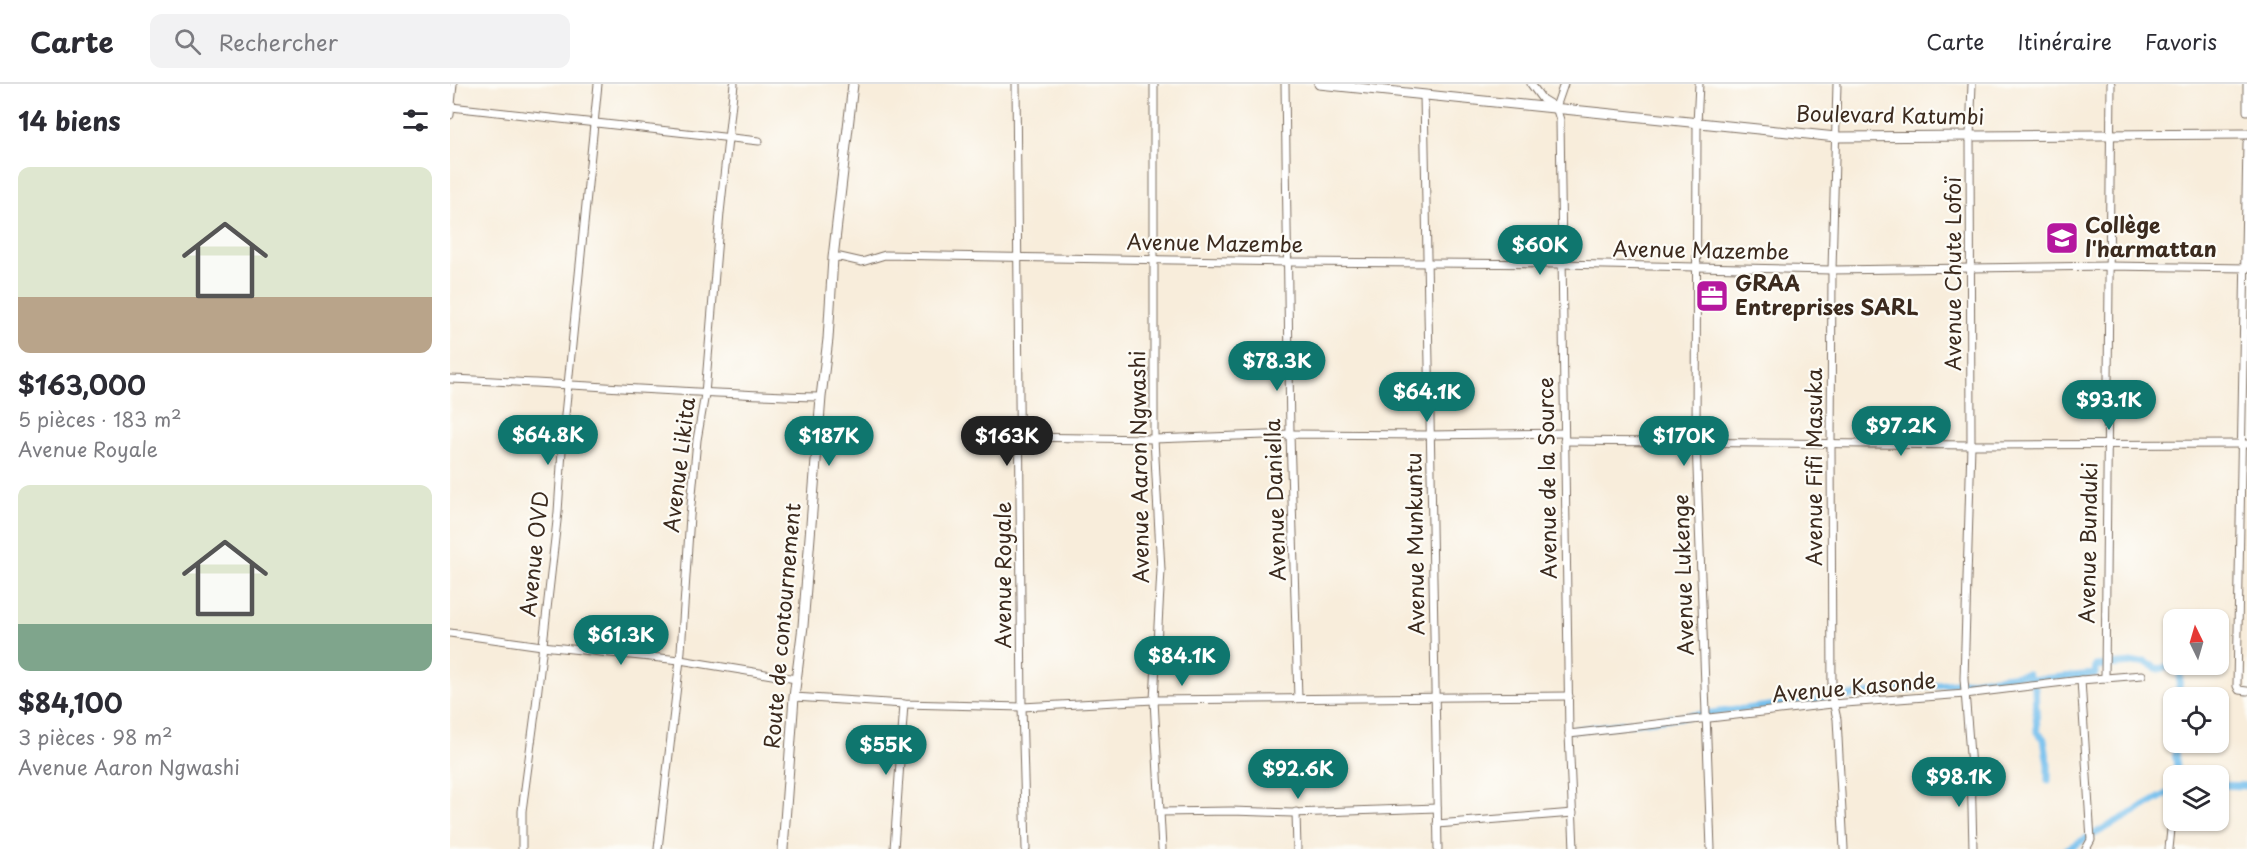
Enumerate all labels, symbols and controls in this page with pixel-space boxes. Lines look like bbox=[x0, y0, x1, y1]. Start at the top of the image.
search box bbox=[150, 14, 570, 68]
text: Carte bbox=[30, 20, 114, 63]
icon: search bbox=[171, 25, 204, 58]
text: Rechercher bbox=[219, 25, 338, 58]
text: Carte bbox=[1926, 25, 1985, 57]
text: Itinéraire bbox=[2018, 25, 2112, 57]
text: Favoris bbox=[2145, 25, 2217, 57]
street label: Boulevard Katumbi bbox=[1795, 96, 1985, 132]
text: 14 biens bbox=[18, 101, 121, 140]
icon: filters bbox=[399, 104, 432, 137]
street label: Avenue Chute Lofoï bbox=[1936, 176, 1968, 371]
icon: home bbox=[171, 206, 279, 314]
place label: Collège l'harmattan bbox=[2085, 208, 2217, 264]
school or university icon: Collège l'harmattan bbox=[2044, 220, 2080, 256]
street label: Avenue Mazembe bbox=[1126, 224, 1304, 260]
pin: $60K bbox=[1504, 225, 1576, 276]
text: $60K bbox=[1512, 229, 1568, 259]
street label: Avenue Mazembe bbox=[1612, 231, 1790, 267]
place label: GRAA Entreprises SARL bbox=[1735, 266, 1919, 322]
office icon: GRAA Entreprises SARL bbox=[1694, 278, 1730, 314]
pin: $78.3K bbox=[1228, 341, 1326, 392]
text: $78.3K bbox=[1242, 345, 1312, 375]
street label: Avenue Aaron Ngwashi bbox=[1120, 350, 1156, 584]
text: $163,000 bbox=[18, 365, 146, 404]
street label: Avenue Fifi Masuka bbox=[1797, 368, 1829, 566]
pin: $64.1K bbox=[1378, 372, 1476, 423]
text: $64.1K bbox=[1393, 376, 1461, 406]
street label: Avenue de la Source bbox=[1528, 377, 1564, 579]
pin: $93.1K bbox=[2060, 380, 2158, 431]
text: $93.1K bbox=[2076, 384, 2142, 414]
street label: Avenue Likita bbox=[654, 395, 702, 534]
text: 5 pièces · 183 m² bbox=[18, 404, 182, 434]
pin: $97.2K bbox=[1852, 406, 1950, 457]
text: $97.2K bbox=[1866, 410, 1936, 440]
pin: $64.8K bbox=[499, 415, 597, 466]
pin: $187K bbox=[787, 416, 871, 467]
pin: $163K bbox=[965, 416, 1049, 467]
pin: $170K bbox=[1642, 416, 1726, 467]
street label: Avenue Daniella bbox=[1255, 418, 1293, 582]
text: $64.8K bbox=[512, 419, 584, 449]
text: $187K bbox=[799, 420, 859, 450]
text: $163K bbox=[975, 420, 1039, 450]
text: $170K bbox=[1653, 420, 1715, 450]
text: Avenue Royale bbox=[18, 434, 158, 464]
street label: Avenue Munkuntu bbox=[1396, 452, 1432, 636]
street label: Avenue Bunduki bbox=[2070, 462, 2104, 624]
street label: Avenue OVD bbox=[510, 489, 556, 618]
street label: Avenue Lukenge bbox=[1663, 494, 1701, 656]
street label: Route de contournement bbox=[754, 501, 808, 750]
street label: Avenue Royale bbox=[986, 502, 1018, 648]
icon: home bbox=[171, 524, 279, 632]
north arrow bbox=[2163, 609, 2229, 675]
map controls bbox=[2163, 609, 2229, 831]
pin: $61.3K bbox=[572, 615, 670, 666]
text: $61.3K bbox=[588, 619, 654, 649]
pin: $84.1K bbox=[1133, 636, 1231, 687]
text: $84.1K bbox=[1148, 640, 1216, 670]
street label: Avenue Kasonde bbox=[1771, 663, 1937, 709]
text: $84,100 bbox=[18, 683, 123, 722]
button: locate bbox=[2163, 687, 2229, 753]
text: 3 pièces · 98 m² bbox=[18, 722, 173, 752]
pin: $55K bbox=[850, 725, 922, 776]
text: $55K bbox=[860, 729, 912, 759]
pin: $92.6K bbox=[1249, 749, 1347, 800]
text: Avenue Aaron Ngwashi bbox=[18, 752, 240, 782]
text: $92.6K bbox=[1262, 753, 1334, 783]
pin: $98.1K bbox=[1910, 757, 2008, 808]
text: $98.1K bbox=[1926, 761, 1992, 791]
button: layers bbox=[2163, 765, 2229, 831]

